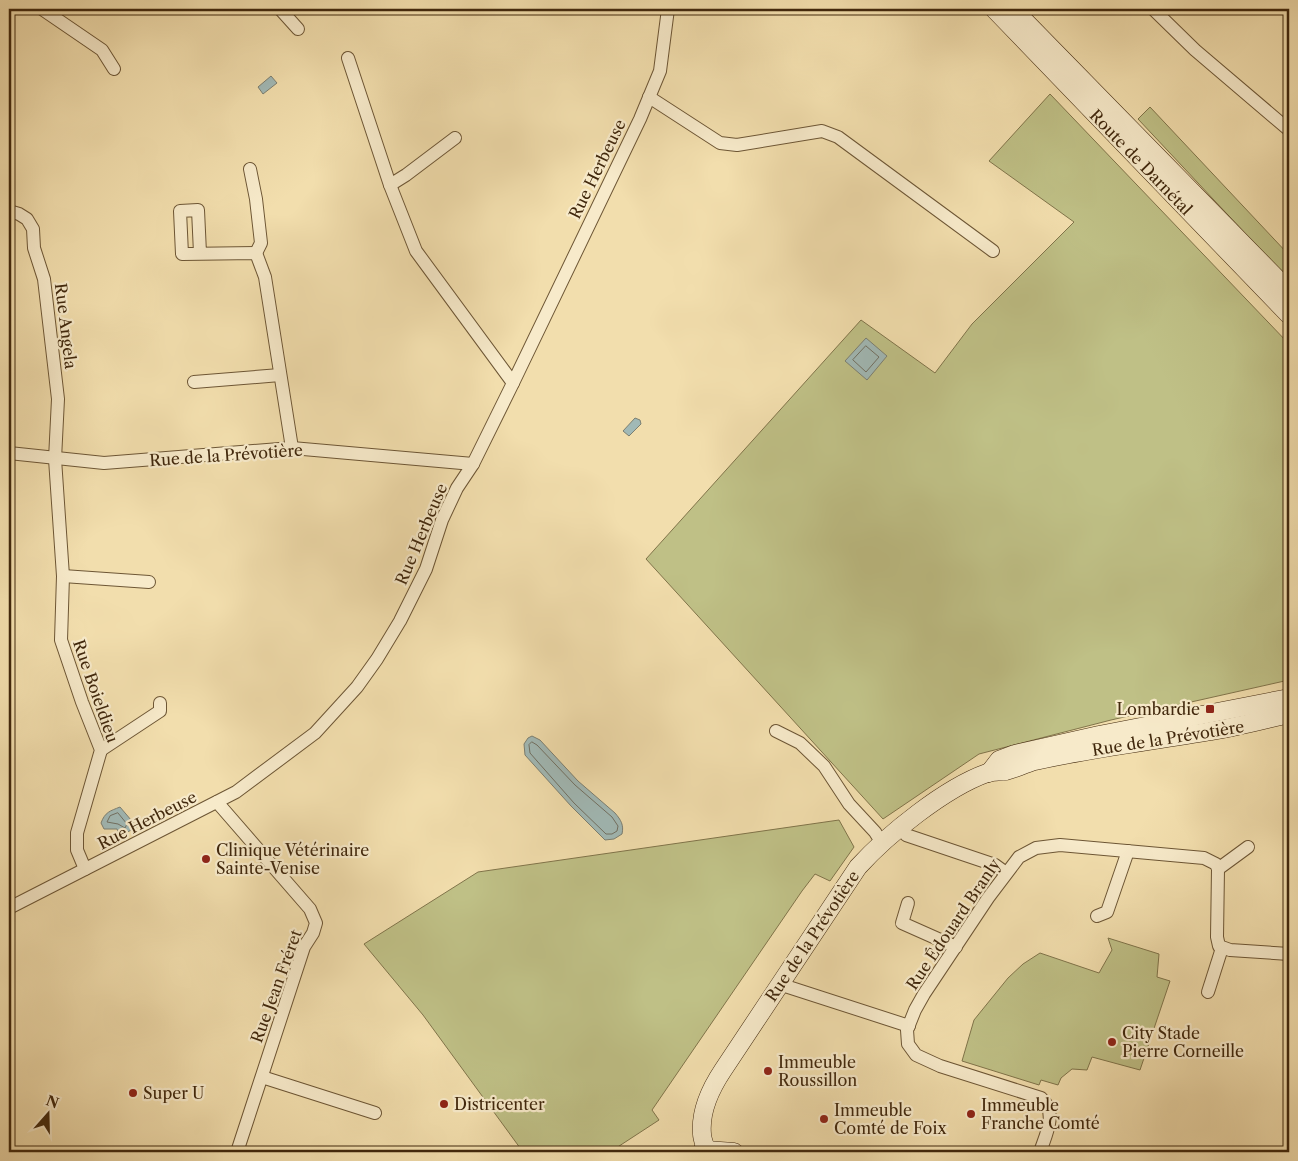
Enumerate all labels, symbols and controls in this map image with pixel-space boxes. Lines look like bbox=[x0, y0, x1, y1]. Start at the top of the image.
street label: Route de Darnétal bbox=[1086, 105, 1197, 219]
street label: Rue Herbeuse bbox=[564, 116, 630, 222]
street label: Rue Angela bbox=[51, 282, 81, 371]
street label: Rue de la Prévotière bbox=[149, 440, 303, 470]
street label: Rue Herbeuse bbox=[391, 480, 451, 588]
street label: Rue Boieldieu bbox=[69, 637, 123, 745]
place label: Lombardie bbox=[1117, 699, 1200, 719]
marker: Lombardie bbox=[1204, 703, 1216, 715]
street label: Rue de la Prévotière bbox=[1090, 716, 1246, 760]
street label: Rue Herbeuse bbox=[94, 787, 200, 853]
place label: Clinique Vétérinaire Sainte-Venise bbox=[216, 840, 369, 878]
marker: Clinique Vétérinaire Sainte-Venise bbox=[200, 853, 212, 865]
street label: Rue Édouard Branly bbox=[902, 854, 1005, 993]
street label: Rue de la Prévotière bbox=[761, 867, 863, 1005]
street label: Rue Jean Fréret bbox=[246, 926, 306, 1045]
place label: City Stade Pierre Corneille bbox=[1122, 1023, 1244, 1061]
marker: City Stade Pierre Corneille bbox=[1106, 1036, 1118, 1048]
place label: Immeuble Roussillon bbox=[778, 1052, 857, 1090]
marker: Immeuble Roussillon bbox=[762, 1065, 774, 1077]
place label: Super U bbox=[143, 1083, 204, 1103]
marker: Super U bbox=[127, 1087, 139, 1099]
north arrow bbox=[22, 1088, 72, 1138]
text: N bbox=[44, 1091, 61, 1112]
place label: Districenter bbox=[454, 1094, 545, 1114]
place label: Immeuble Franche Comté bbox=[981, 1095, 1100, 1133]
marker: Districenter bbox=[438, 1098, 450, 1110]
place label: Immeuble Comté de Foix bbox=[834, 1100, 947, 1138]
marker: Immeuble Franche Comté bbox=[965, 1108, 977, 1120]
marker: Immeuble Comté de Foix bbox=[818, 1113, 830, 1125]

